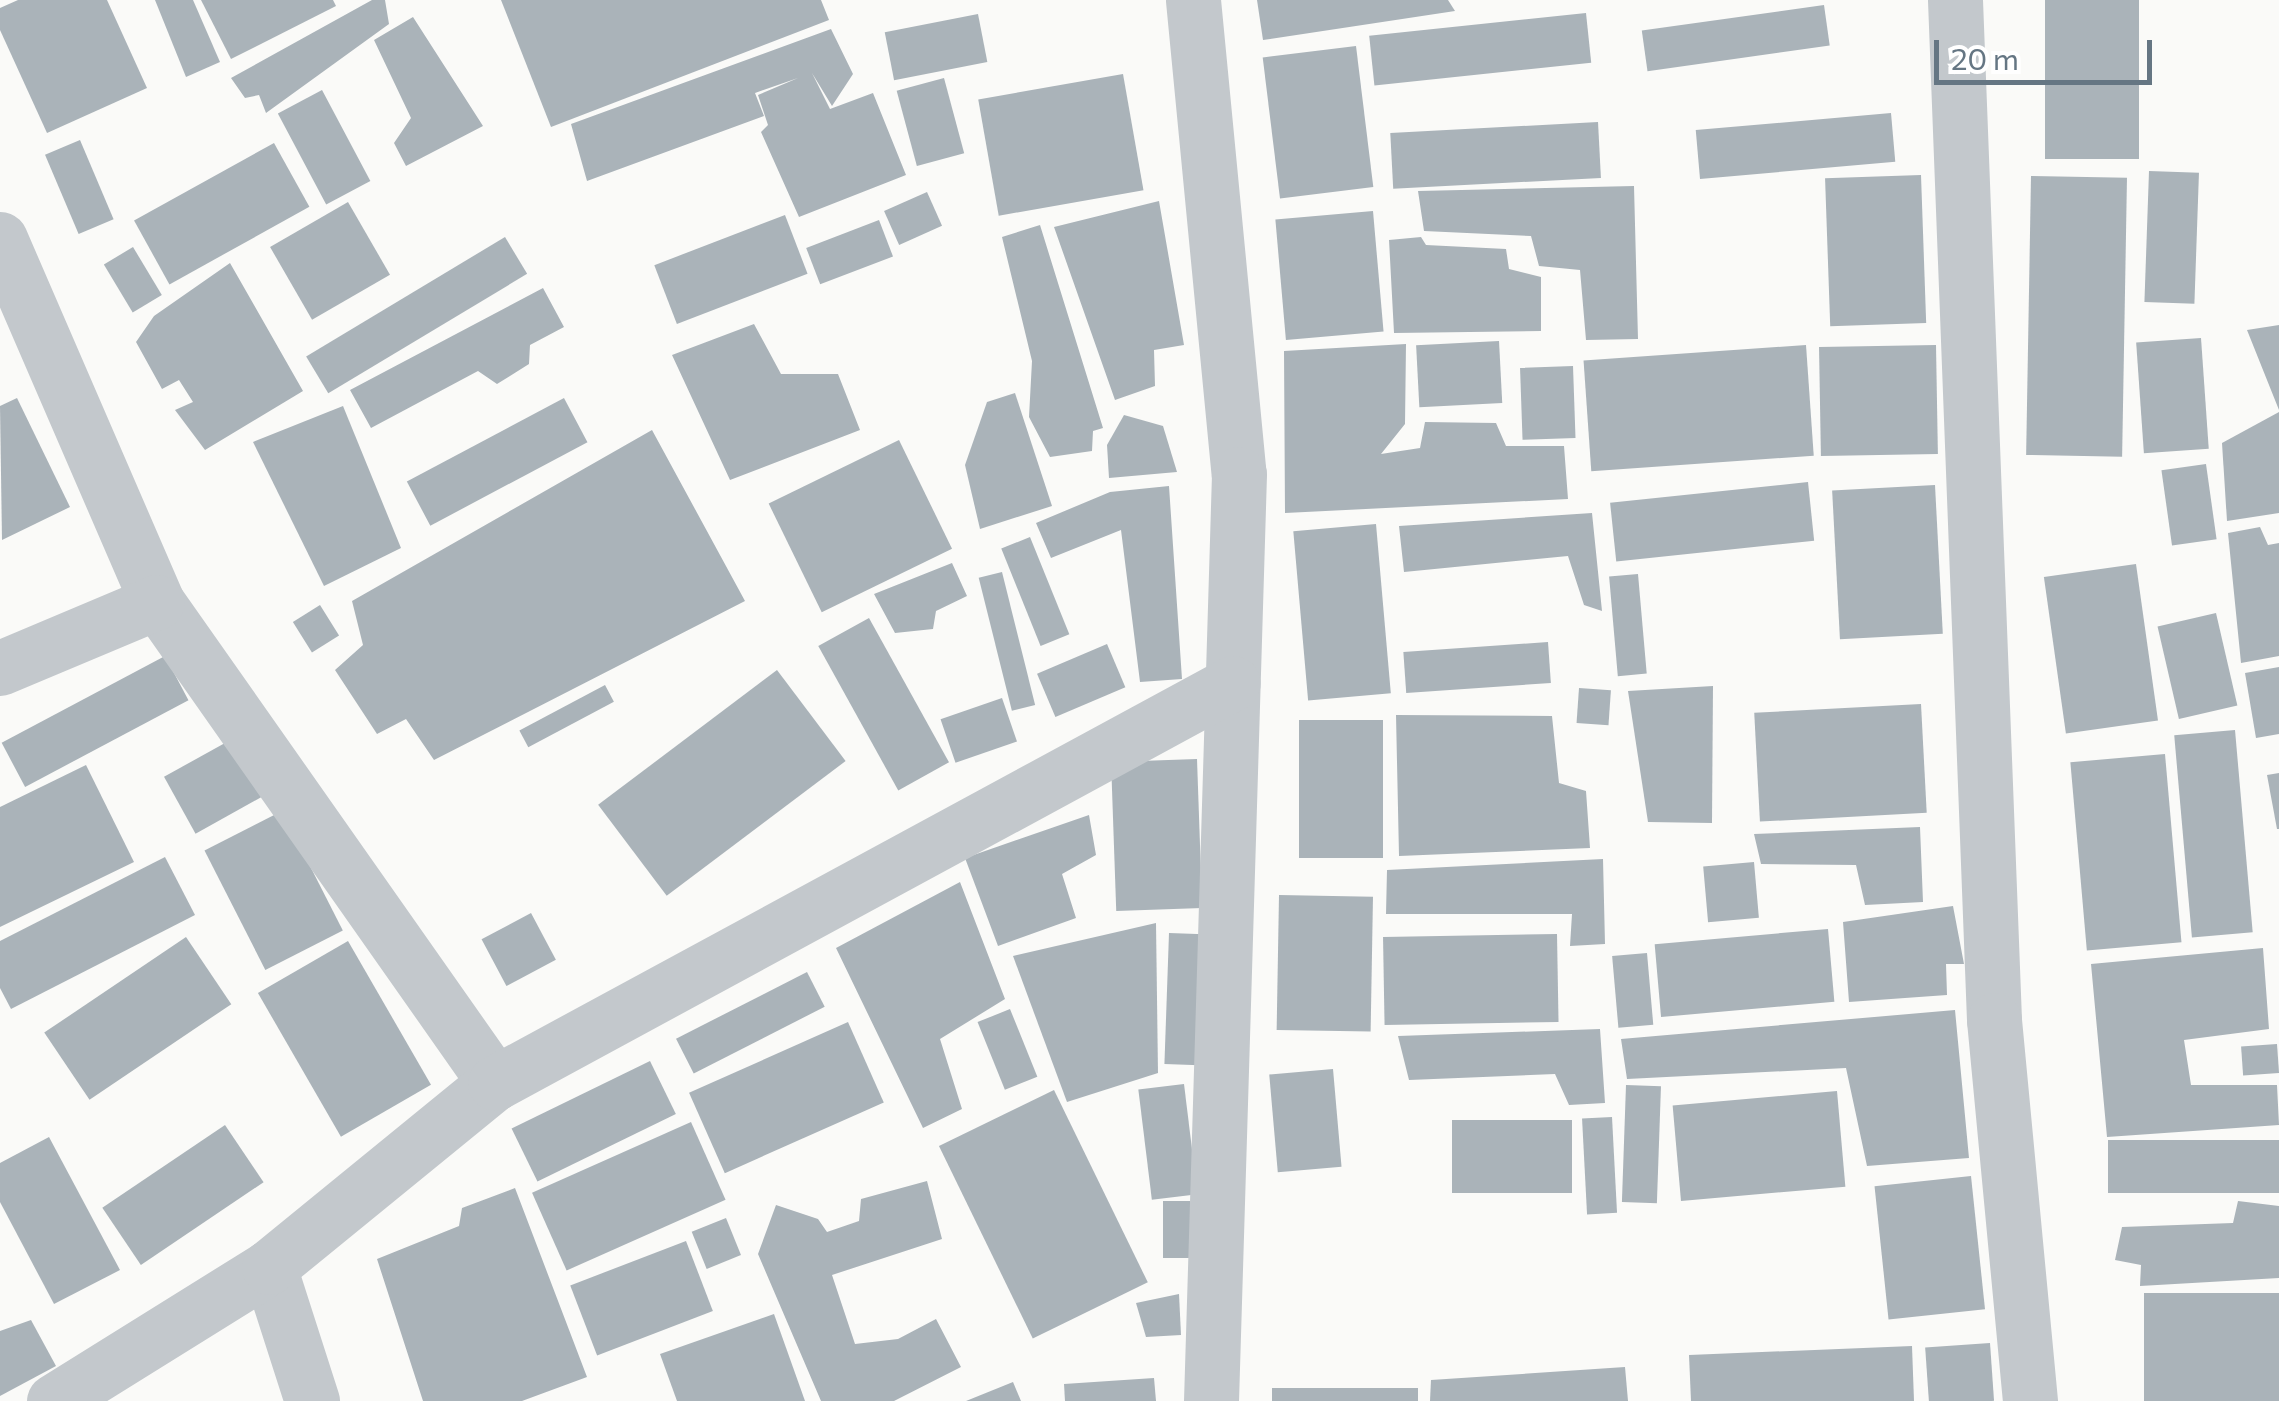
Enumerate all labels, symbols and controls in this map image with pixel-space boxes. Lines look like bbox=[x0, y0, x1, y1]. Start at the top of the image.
scale bar bbox=[1939, 20, 2156, 82]
text: 20 m bbox=[1951, 39, 2019, 76]

